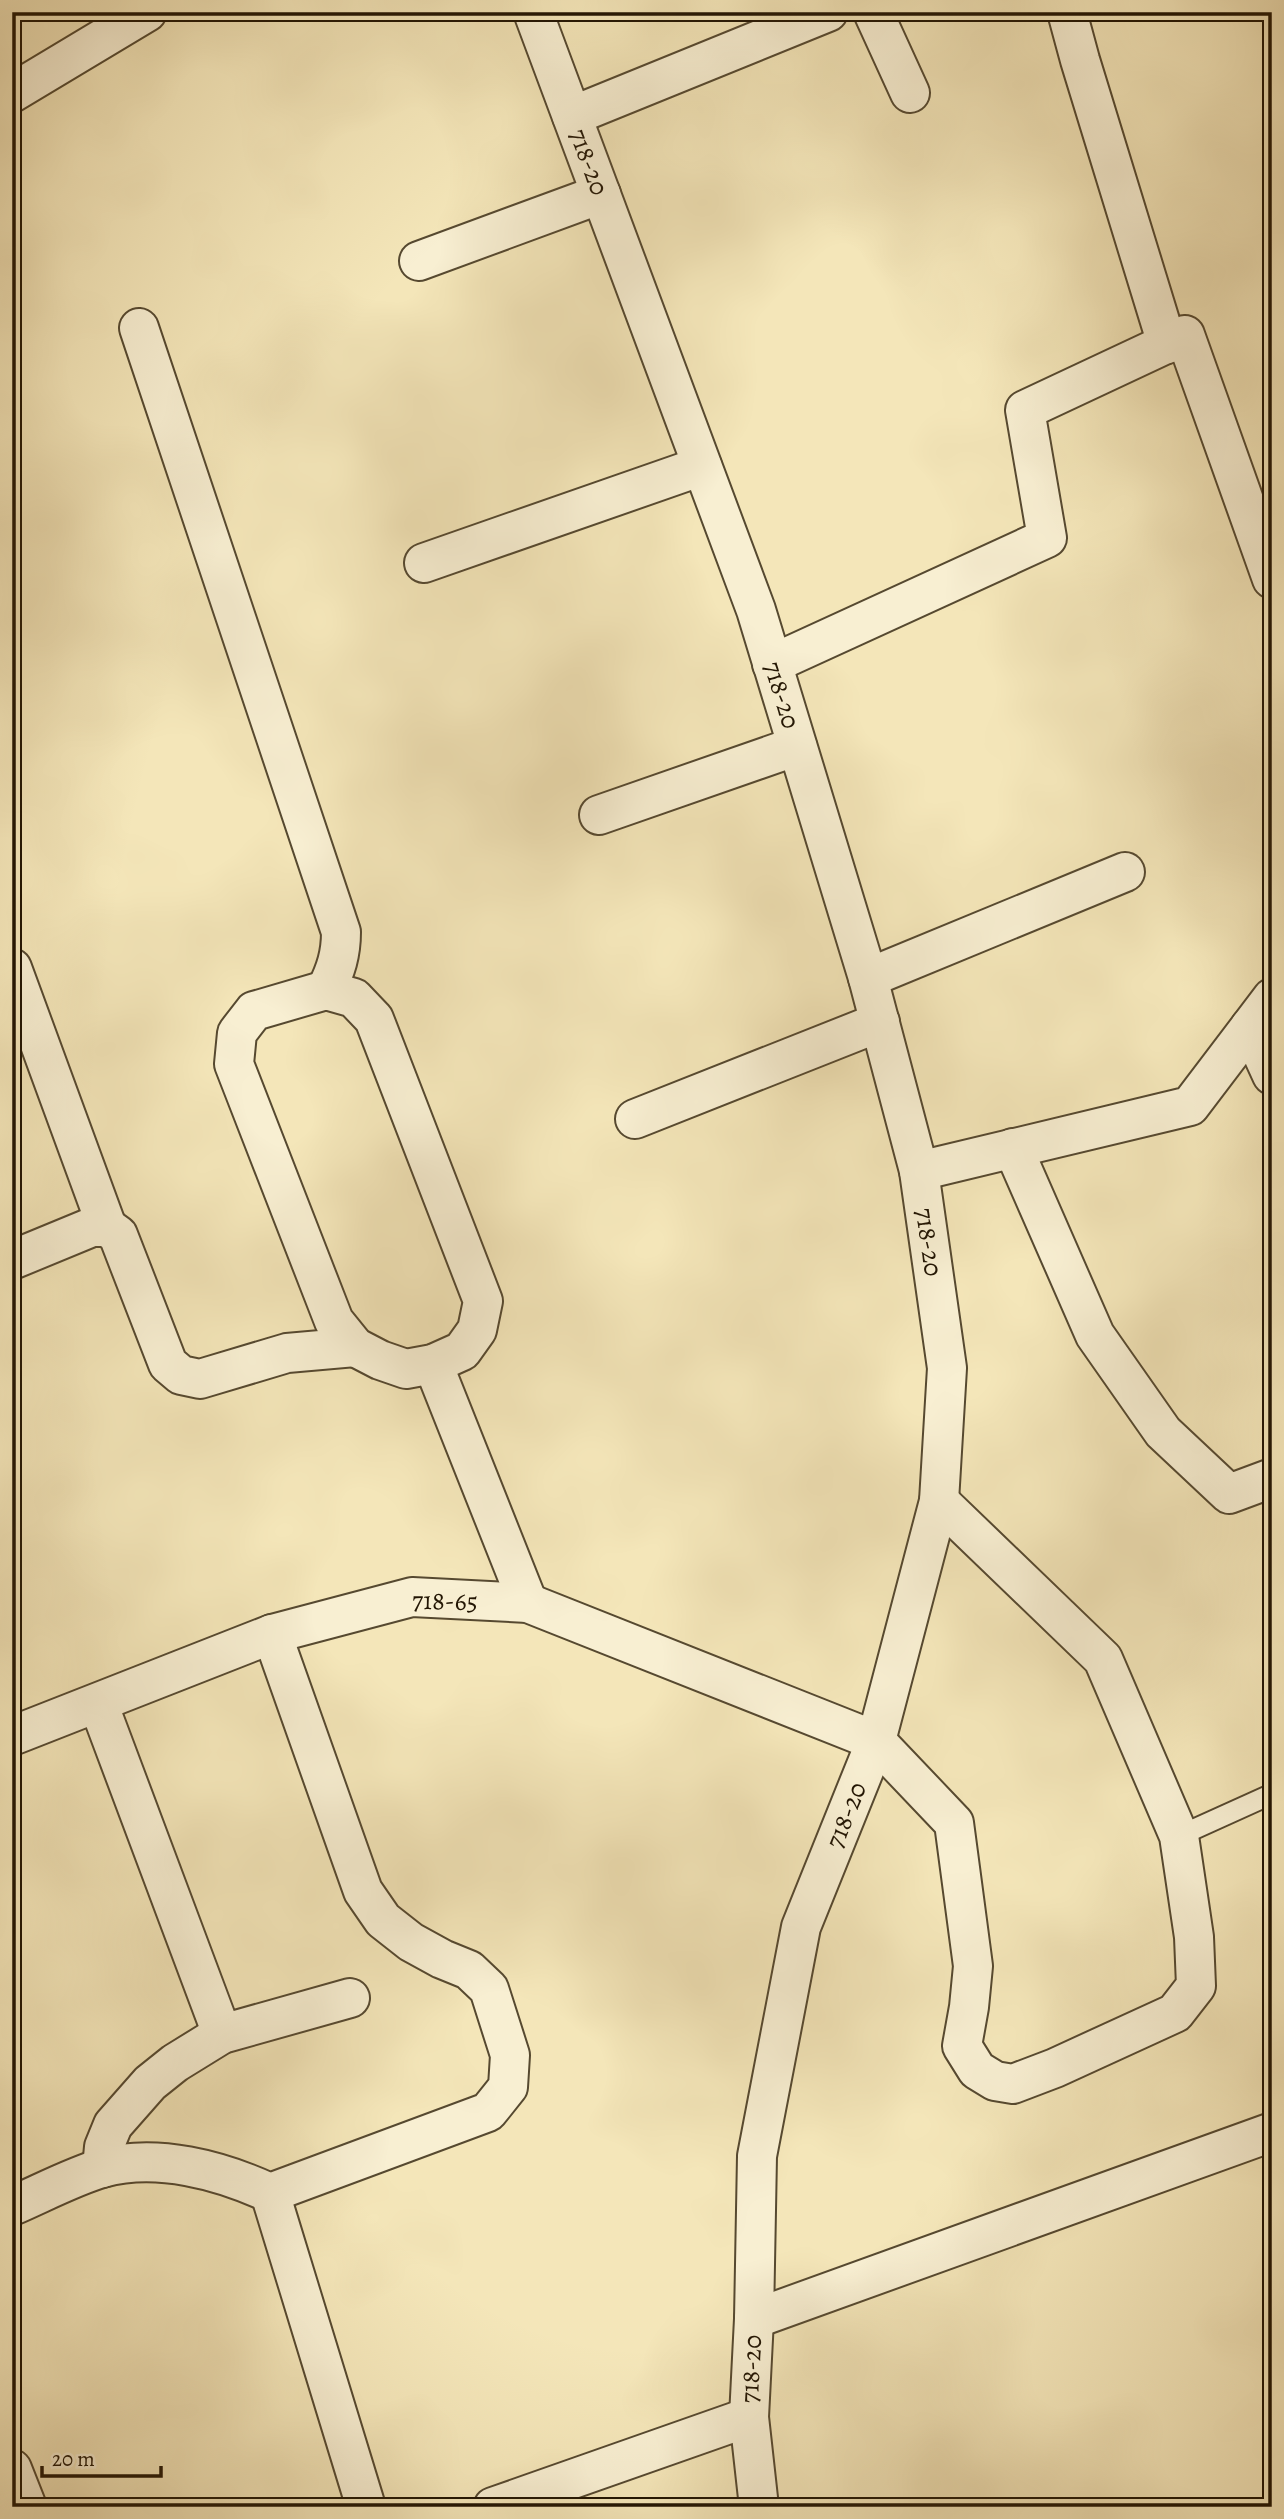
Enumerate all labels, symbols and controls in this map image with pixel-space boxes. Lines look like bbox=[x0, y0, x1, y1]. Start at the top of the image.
street label: 718-20 bbox=[561, 124, 617, 200]
street label: 718-20 bbox=[755, 657, 809, 733]
street label: 718-20 bbox=[907, 1206, 951, 1278]
street label: 718-65 bbox=[412, 1583, 478, 1619]
street label: 718-20 bbox=[817, 1777, 875, 1853]
street label: 718-20 bbox=[732, 2334, 770, 2404]
scale bar bbox=[42, 2435, 161, 2479]
text: 20 m bbox=[52, 2445, 95, 2473]

